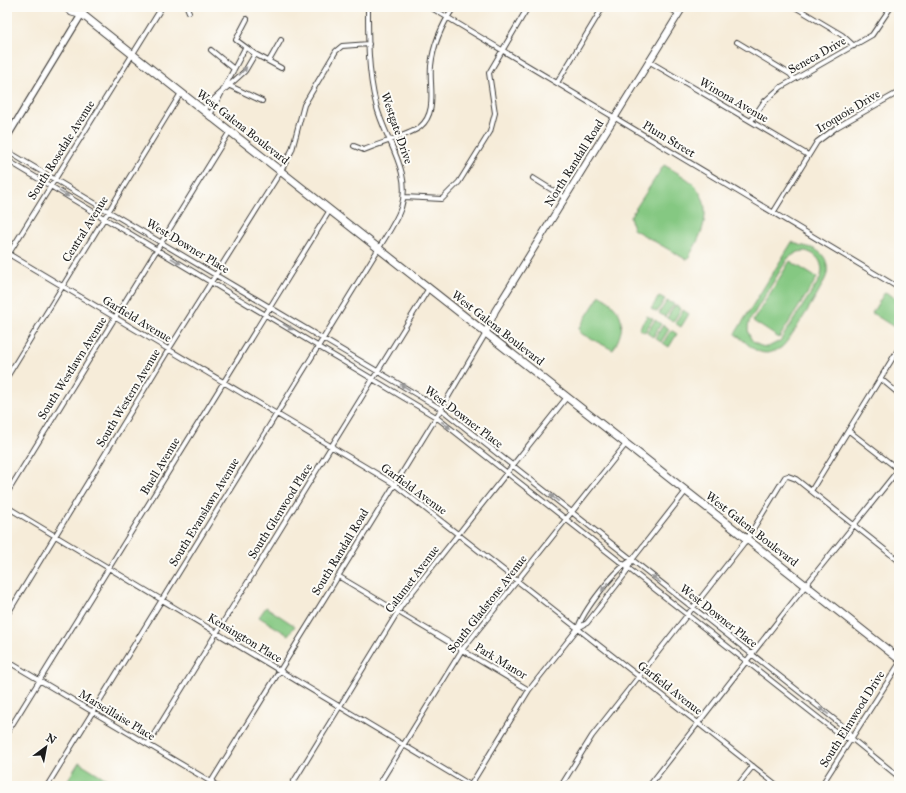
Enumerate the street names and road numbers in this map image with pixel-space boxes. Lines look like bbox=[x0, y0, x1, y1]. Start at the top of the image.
street label: Seneca Drive bbox=[786, 33, 848, 77]
street label: Winona Avenue bbox=[697, 75, 771, 125]
street label: Iroquois Drive bbox=[814, 86, 883, 136]
street label: West Galena Boulevard bbox=[194, 87, 292, 167]
street label: Westgate Drive bbox=[377, 90, 416, 166]
street label: South Rosedale Avenue bbox=[25, 98, 97, 202]
street label: North Randall Road bbox=[542, 117, 606, 209]
street label: Plum Street bbox=[640, 118, 699, 161]
street label: Central Avenue bbox=[59, 193, 111, 265]
street label: West Downer Place bbox=[144, 216, 232, 276]
street label: West Galena Boulevard bbox=[449, 288, 547, 368]
street label: Garfield Avenue bbox=[100, 293, 174, 345]
street label: South Westlawn Avenue bbox=[35, 314, 109, 422]
street label: South Western Avenue bbox=[93, 346, 163, 450]
street label: West Downer Place bbox=[422, 383, 506, 451]
street label: Buell Avenue bbox=[137, 435, 183, 497]
street label: South Evanslawn Avenue bbox=[166, 455, 242, 569]
street label: Garfield Avenue bbox=[378, 460, 450, 518]
street label: South Glenwood Place bbox=[245, 461, 315, 561]
street label: West Galena Boulevard bbox=[703, 489, 801, 569]
street label: South Randall Road bbox=[309, 506, 371, 598]
street label: Calumet Avenue bbox=[382, 543, 442, 615]
street label: South Gladstone Avenue bbox=[444, 552, 530, 656]
street label: West Downer Place bbox=[678, 581, 760, 651]
street label: Kensington Place bbox=[205, 610, 285, 667]
street label: Park Manor bbox=[472, 640, 530, 682]
street label: Garfield Avenue bbox=[635, 658, 705, 718]
street label: South Elmwood Drive bbox=[817, 668, 887, 770]
street label: Marseillaise Place bbox=[76, 687, 158, 743]

